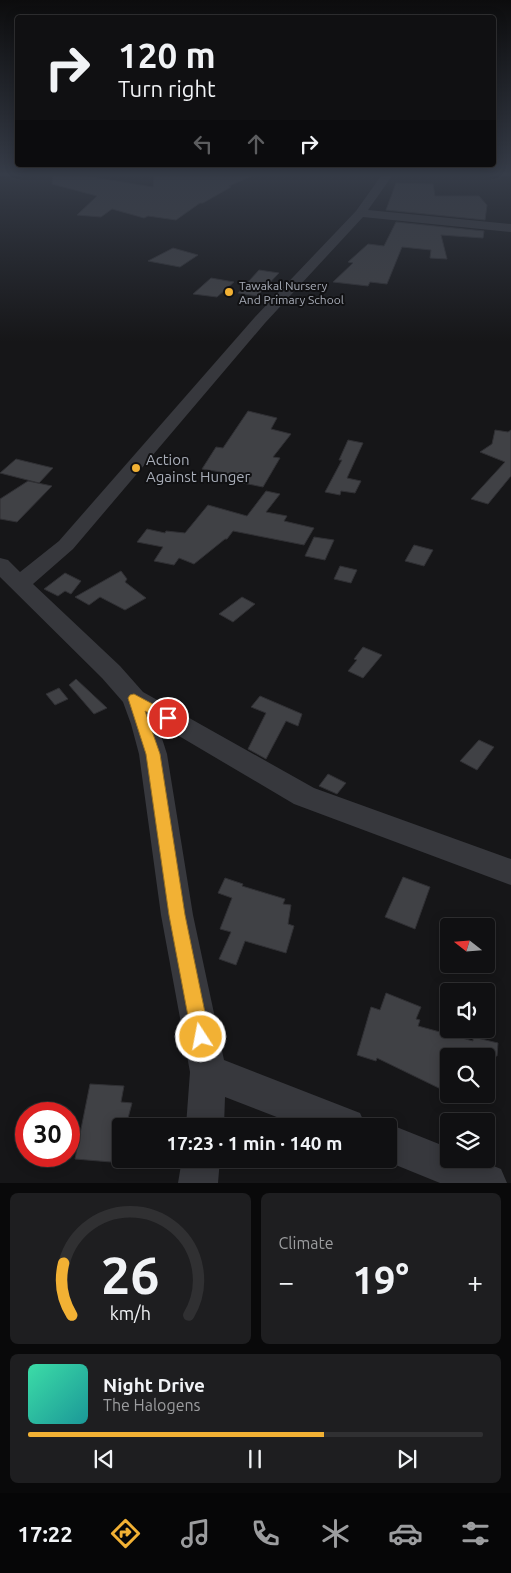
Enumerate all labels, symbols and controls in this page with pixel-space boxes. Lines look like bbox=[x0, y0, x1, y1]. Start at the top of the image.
icon: right bbox=[35, 35, 100, 100]
text: 120 m bbox=[118, 35, 216, 75]
text: Turn right bbox=[118, 76, 216, 101]
icon: left bbox=[189, 130, 217, 158]
icon: ahead bbox=[242, 130, 270, 158]
icon: right bbox=[295, 130, 323, 158]
place label: Tawakal Nursery And Primary School bbox=[239, 279, 344, 306]
marker: Tawakal Nursery And Primary School bbox=[223, 286, 235, 298]
place label: Action Against Hunger bbox=[146, 451, 251, 485]
marker: Action Against Hunger bbox=[130, 462, 142, 474]
pin bbox=[147, 697, 189, 739]
icon: arrive bbox=[154, 704, 182, 732]
north arrow bbox=[440, 918, 495, 972]
map controls bbox=[440, 918, 495, 1168]
button: sound bbox=[440, 983, 495, 1038]
position arrow bbox=[174, 1010, 226, 1062]
button: search bbox=[440, 1048, 495, 1103]
speed limit sign: 30 bbox=[15, 1102, 80, 1167]
button: layers bbox=[440, 1113, 495, 1168]
text: 17:23 · 1 min · 140 m bbox=[167, 1132, 342, 1154]
text: Climate bbox=[279, 1234, 334, 1252]
text: 26 bbox=[101, 1246, 160, 1304]
text: 19° bbox=[353, 1259, 409, 1301]
text: − bbox=[279, 1266, 294, 1297]
text: + bbox=[467, 1266, 483, 1297]
text: km/h bbox=[110, 1303, 151, 1323]
text: Night Drive bbox=[103, 1374, 205, 1396]
text: The Halogens bbox=[103, 1396, 201, 1414]
icon: previous bbox=[90, 1445, 118, 1473]
icon: pause bbox=[241, 1445, 269, 1473]
icon: next bbox=[393, 1445, 421, 1473]
icon: directions bbox=[108, 1516, 143, 1551]
icon: music bbox=[178, 1516, 213, 1551]
icon: phone bbox=[248, 1516, 283, 1551]
icon: climate bbox=[318, 1516, 353, 1551]
icon: car bbox=[388, 1516, 423, 1551]
icon: filters bbox=[458, 1516, 493, 1551]
text: 17:22 bbox=[18, 1521, 73, 1546]

